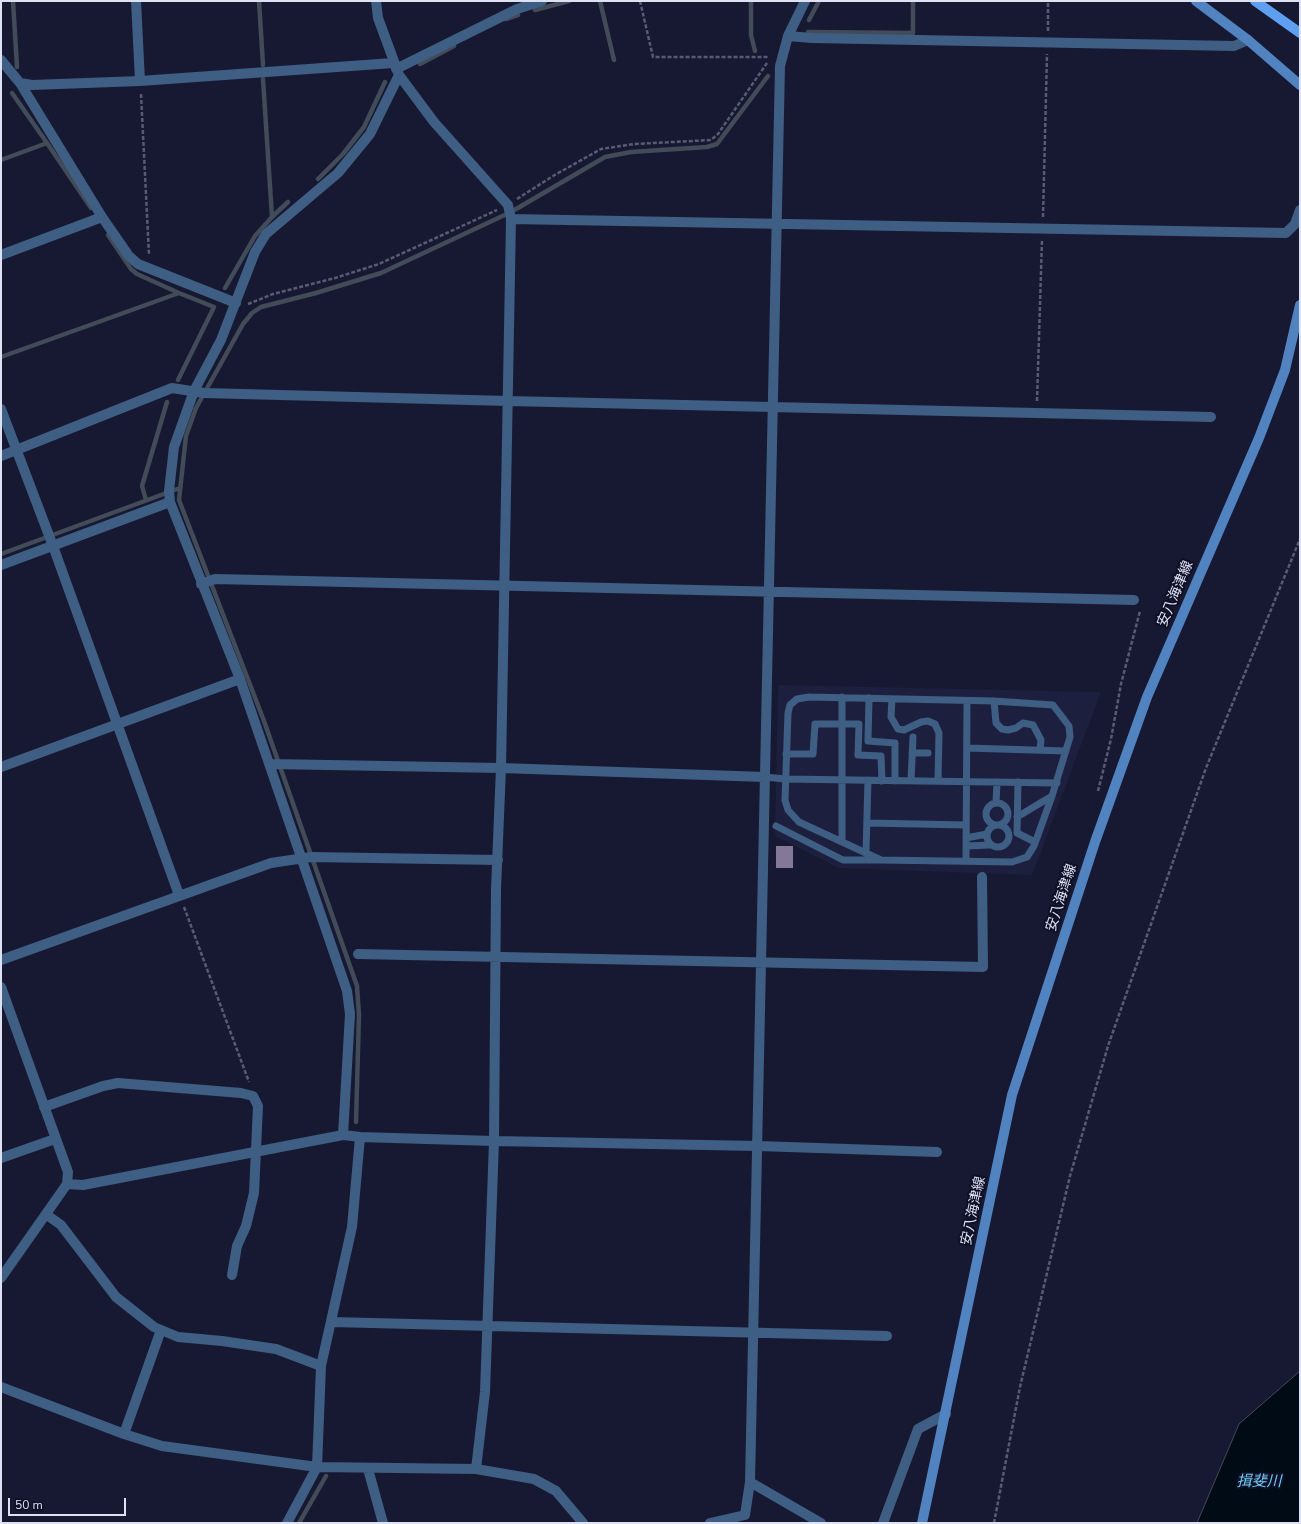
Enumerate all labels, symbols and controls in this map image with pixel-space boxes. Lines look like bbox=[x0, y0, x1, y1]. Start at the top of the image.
street label: 安八海津線 bbox=[1155, 559, 1197, 629]
street label: 安八海津線 bbox=[1043, 862, 1081, 934]
street label: 安八海津線 bbox=[959, 1175, 989, 1247]
water label: 揖斐川 bbox=[1237, 1473, 1281, 1491]
scale bar bbox=[10, 1490, 128, 1516]
text: 50 m bbox=[15, 1497, 43, 1513]

